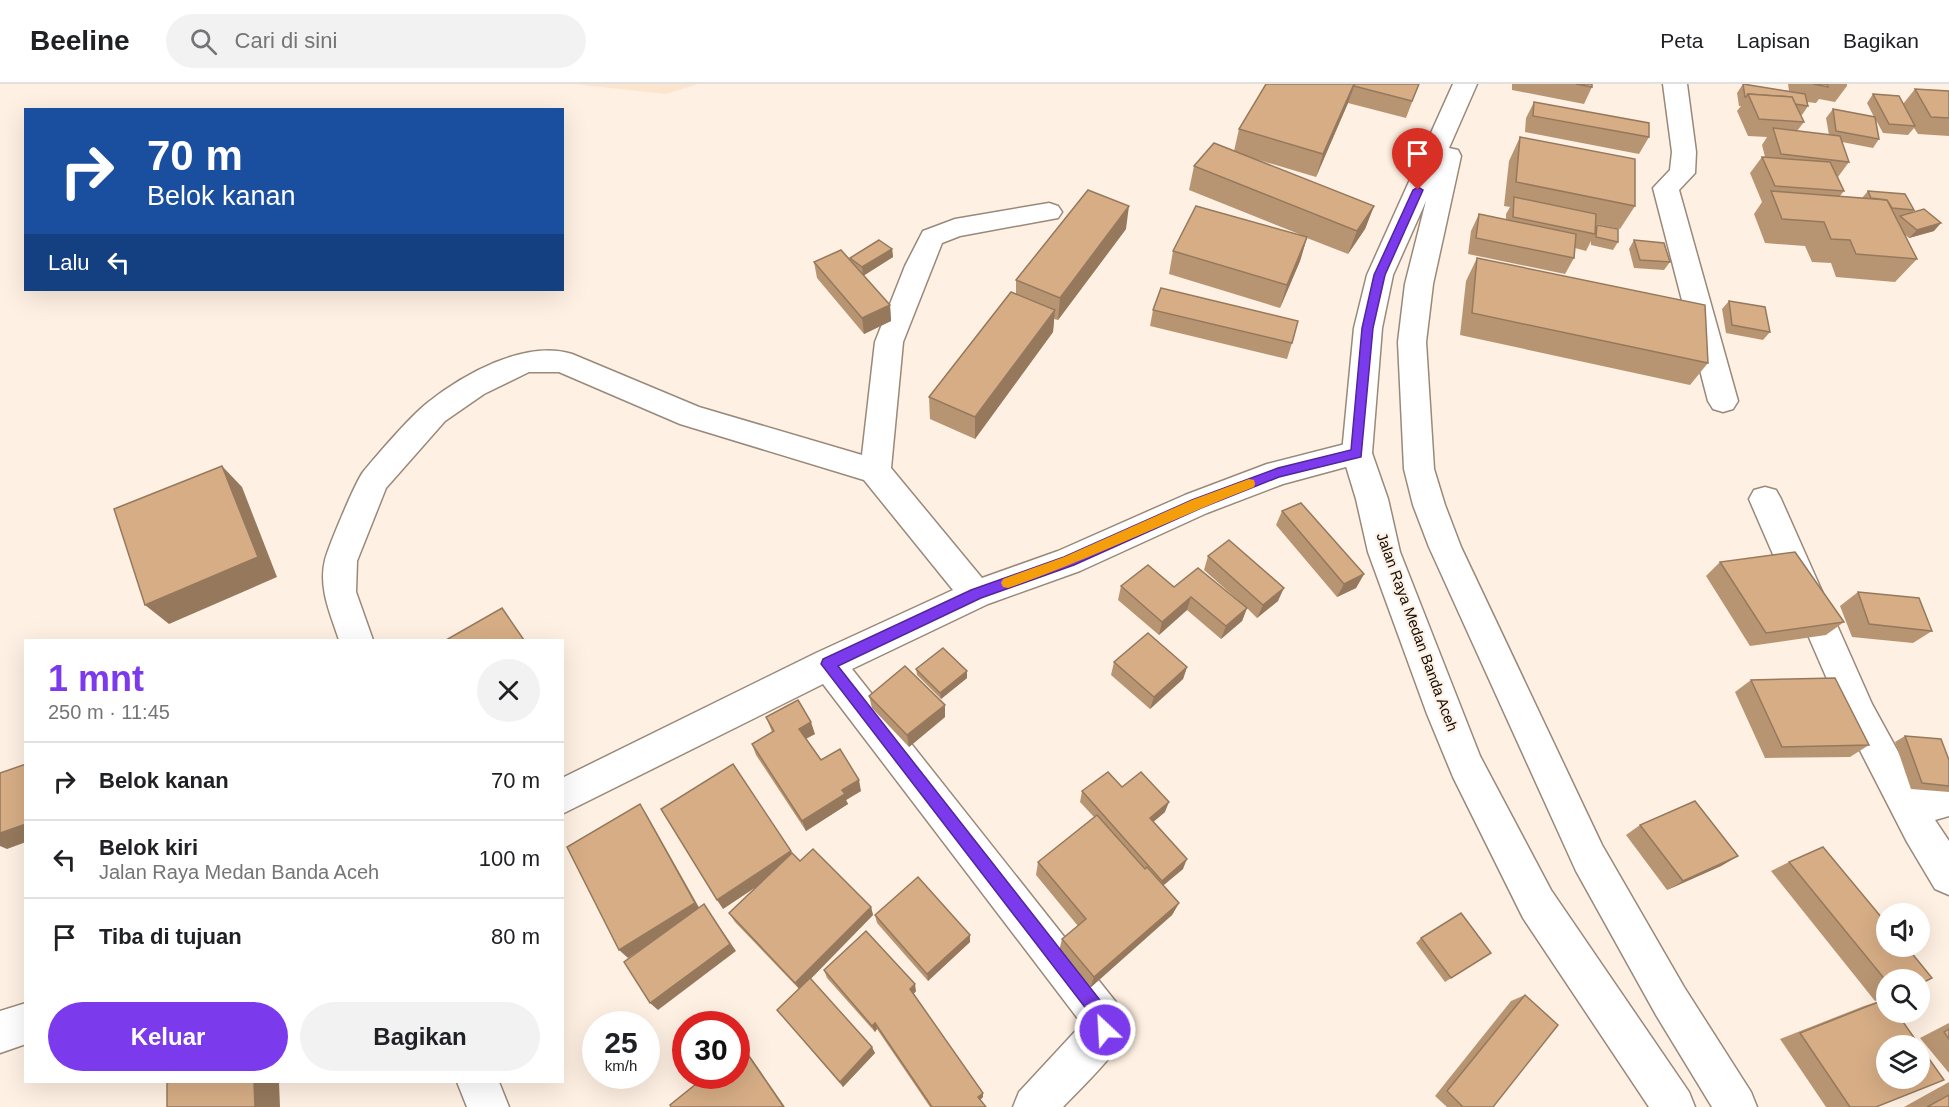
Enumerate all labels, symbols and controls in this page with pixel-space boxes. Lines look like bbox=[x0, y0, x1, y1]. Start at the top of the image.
search box bbox=[166, 14, 586, 68]
text: Beeline bbox=[30, 25, 130, 56]
icon: search bbox=[187, 25, 220, 58]
text: Cari di sini bbox=[235, 28, 337, 53]
text: Peta bbox=[1660, 29, 1704, 52]
text: Lapisan bbox=[1737, 29, 1810, 52]
text: Bagikan bbox=[1843, 29, 1919, 52]
pin bbox=[1392, 128, 1443, 190]
icon: right bbox=[48, 132, 126, 210]
text: 70 m bbox=[147, 132, 243, 179]
icon: arrive bbox=[1401, 137, 1434, 170]
text: Belok kanan bbox=[147, 181, 296, 211]
icon: left bbox=[102, 246, 135, 279]
text: Lalu bbox=[48, 250, 90, 275]
street label: Jalan Raya Medan Banda Aceh bbox=[1374, 530, 1461, 733]
text: 1 mnt bbox=[48, 658, 144, 699]
button: close bbox=[477, 659, 540, 722]
text: 250 m · 11:45 bbox=[48, 701, 170, 723]
icon: right bbox=[48, 765, 81, 798]
text: Belok kanan bbox=[99, 768, 229, 793]
text: 70 m bbox=[491, 768, 540, 793]
text: Belok kiri bbox=[99, 835, 198, 860]
icon: left bbox=[48, 843, 81, 876]
text: 100 m bbox=[479, 846, 540, 871]
text: Jalan Raya Medan Banda Aceh bbox=[99, 861, 379, 883]
map controls bbox=[1876, 903, 1930, 1089]
button: sound bbox=[1876, 903, 1930, 957]
icon: arrive bbox=[48, 921, 81, 954]
text: Tiba di tujuan bbox=[99, 924, 242, 949]
text: 80 m bbox=[491, 924, 540, 949]
button: search bbox=[1876, 969, 1930, 1023]
position arrow bbox=[1073, 998, 1137, 1062]
button: Keluar bbox=[48, 1002, 288, 1071]
button: Bagikan bbox=[300, 1002, 540, 1071]
speed limit sign: 30 bbox=[672, 1011, 750, 1089]
text: 25 bbox=[604, 1026, 638, 1059]
button: layers bbox=[1876, 1035, 1930, 1089]
text: km/h bbox=[605, 1057, 637, 1074]

